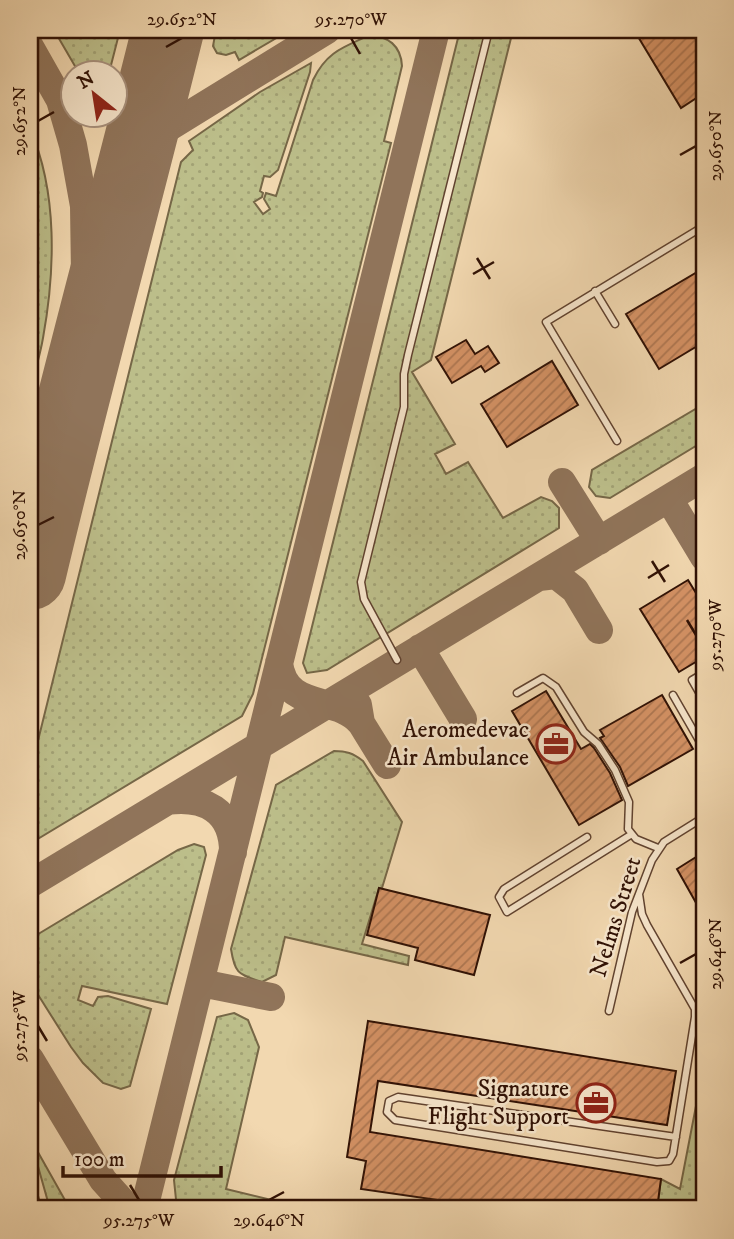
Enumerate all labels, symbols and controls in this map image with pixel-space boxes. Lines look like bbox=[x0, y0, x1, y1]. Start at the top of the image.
text: 29.652°N bbox=[147, 9, 217, 31]
text: 95.270°W bbox=[314, 9, 387, 31]
north arrow bbox=[60, 60, 130, 130]
text: N bbox=[74, 67, 99, 94]
text: 29.652°N bbox=[9, 86, 31, 156]
text: 29.650°N bbox=[705, 110, 727, 181]
text: 29.650°N bbox=[9, 489, 31, 560]
text: 95.270°W bbox=[705, 599, 727, 672]
place label: Aeromedevac Air Ambulance bbox=[387, 715, 529, 773]
office icon: Aeromedevac Air Ambulance bbox=[535, 723, 577, 765]
street label: Nelms Street bbox=[583, 853, 649, 981]
text: 29.646°N bbox=[705, 918, 727, 990]
text: 95.275°W bbox=[9, 990, 31, 1062]
place label: Signature Flight Support bbox=[427, 1074, 569, 1132]
office icon: Signature Flight Support bbox=[575, 1082, 617, 1124]
scale bar bbox=[63, 1134, 220, 1178]
text: 100 m bbox=[74, 1147, 125, 1173]
text: 95.275°W bbox=[103, 1210, 175, 1232]
text: 29.646°N bbox=[233, 1210, 305, 1232]

